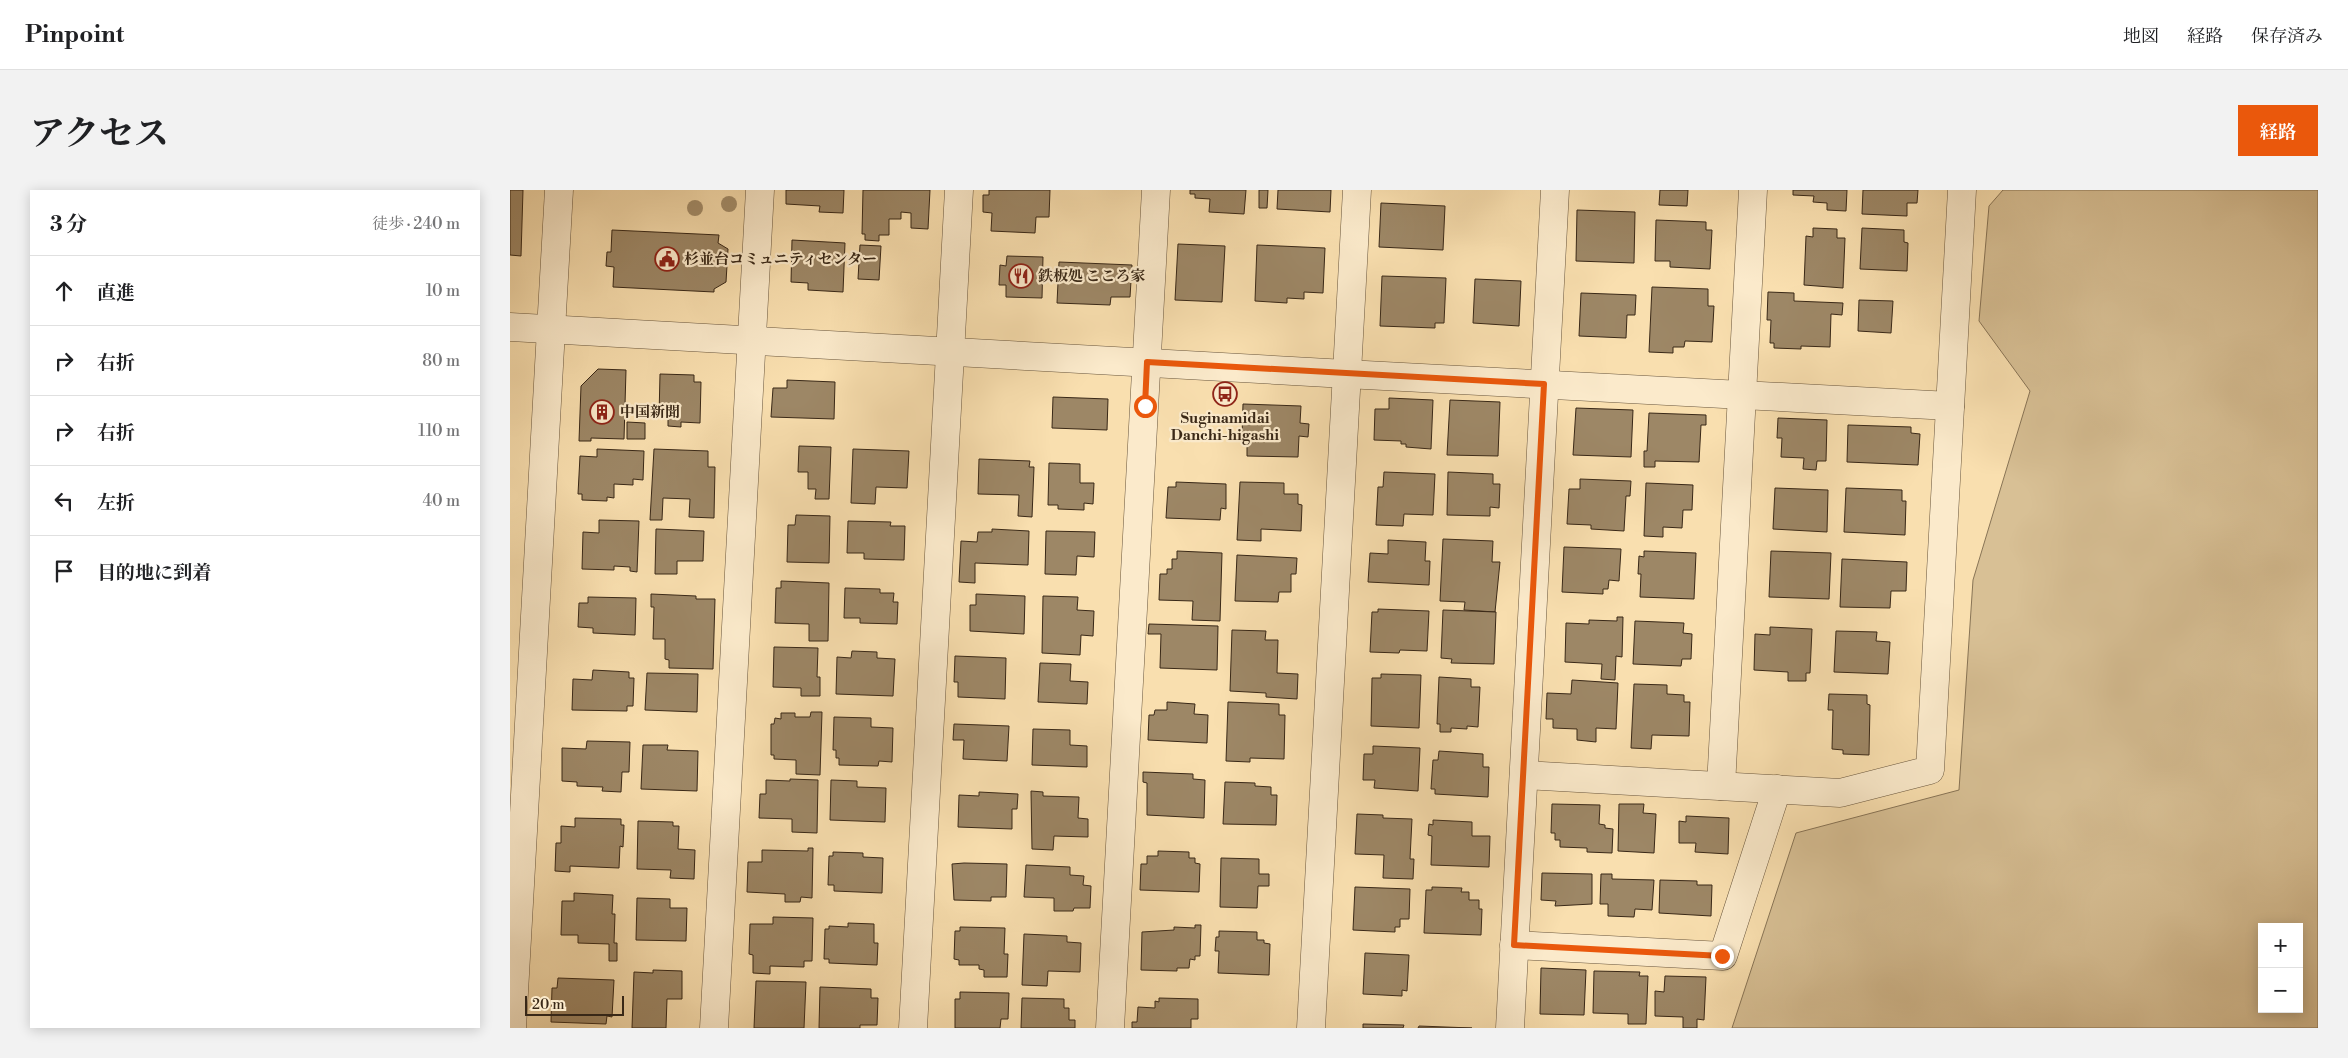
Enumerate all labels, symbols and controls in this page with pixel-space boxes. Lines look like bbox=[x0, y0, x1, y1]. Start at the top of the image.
text: Pinpoint bbox=[25, 20, 124, 50]
text: 地図 bbox=[2123, 25, 2159, 48]
text: 経路 bbox=[2187, 25, 2223, 48]
text: 保存済み bbox=[2251, 25, 2323, 48]
button: 経路 bbox=[2238, 105, 2318, 156]
text: アクセス bbox=[30, 113, 169, 156]
text: 3 分 bbox=[50, 212, 87, 238]
text: 徒歩 · 240 m bbox=[372, 214, 460, 234]
public building icon: 杉並台コミュニティセンター bbox=[654, 246, 680, 272]
place label: 杉並台コミュニティセンター bbox=[684, 250, 877, 269]
restaurant icon: 鉄板処 こころ家 bbox=[1008, 263, 1034, 289]
place label: 鉄板処 こころ家 bbox=[1038, 267, 1145, 286]
icon: ahead bbox=[50, 277, 78, 305]
text: 直進 bbox=[97, 281, 135, 305]
text: 10 m bbox=[426, 281, 460, 301]
icon: right bbox=[50, 347, 78, 375]
text: 右折 bbox=[97, 351, 135, 375]
text: 80 m bbox=[422, 351, 460, 371]
bus stop icon: Suginamidai Danchi-higashi bbox=[1212, 381, 1238, 407]
route start bbox=[1134, 395, 1157, 418]
building icon: 中国新聞 bbox=[589, 399, 615, 425]
place label: 中国新聞 bbox=[620, 403, 680, 422]
place label: Suginamidai Danchi-higashi bbox=[1171, 409, 1279, 445]
icon: right bbox=[50, 417, 78, 445]
text: 右折 bbox=[97, 421, 135, 445]
text: 110 m bbox=[418, 421, 460, 441]
icon: left bbox=[50, 487, 78, 515]
text: 左折 bbox=[97, 491, 135, 515]
text: 40 m bbox=[423, 491, 460, 511]
icon: arrive bbox=[50, 557, 78, 585]
text: 目的地に到着 bbox=[97, 561, 211, 585]
map controls bbox=[2258, 923, 2303, 1013]
button: + bbox=[2258, 923, 2303, 968]
route end bbox=[1711, 945, 1734, 968]
button: − bbox=[2258, 968, 2303, 1013]
scale bar bbox=[525, 993, 624, 1016]
text: 20 m bbox=[532, 996, 564, 1014]

